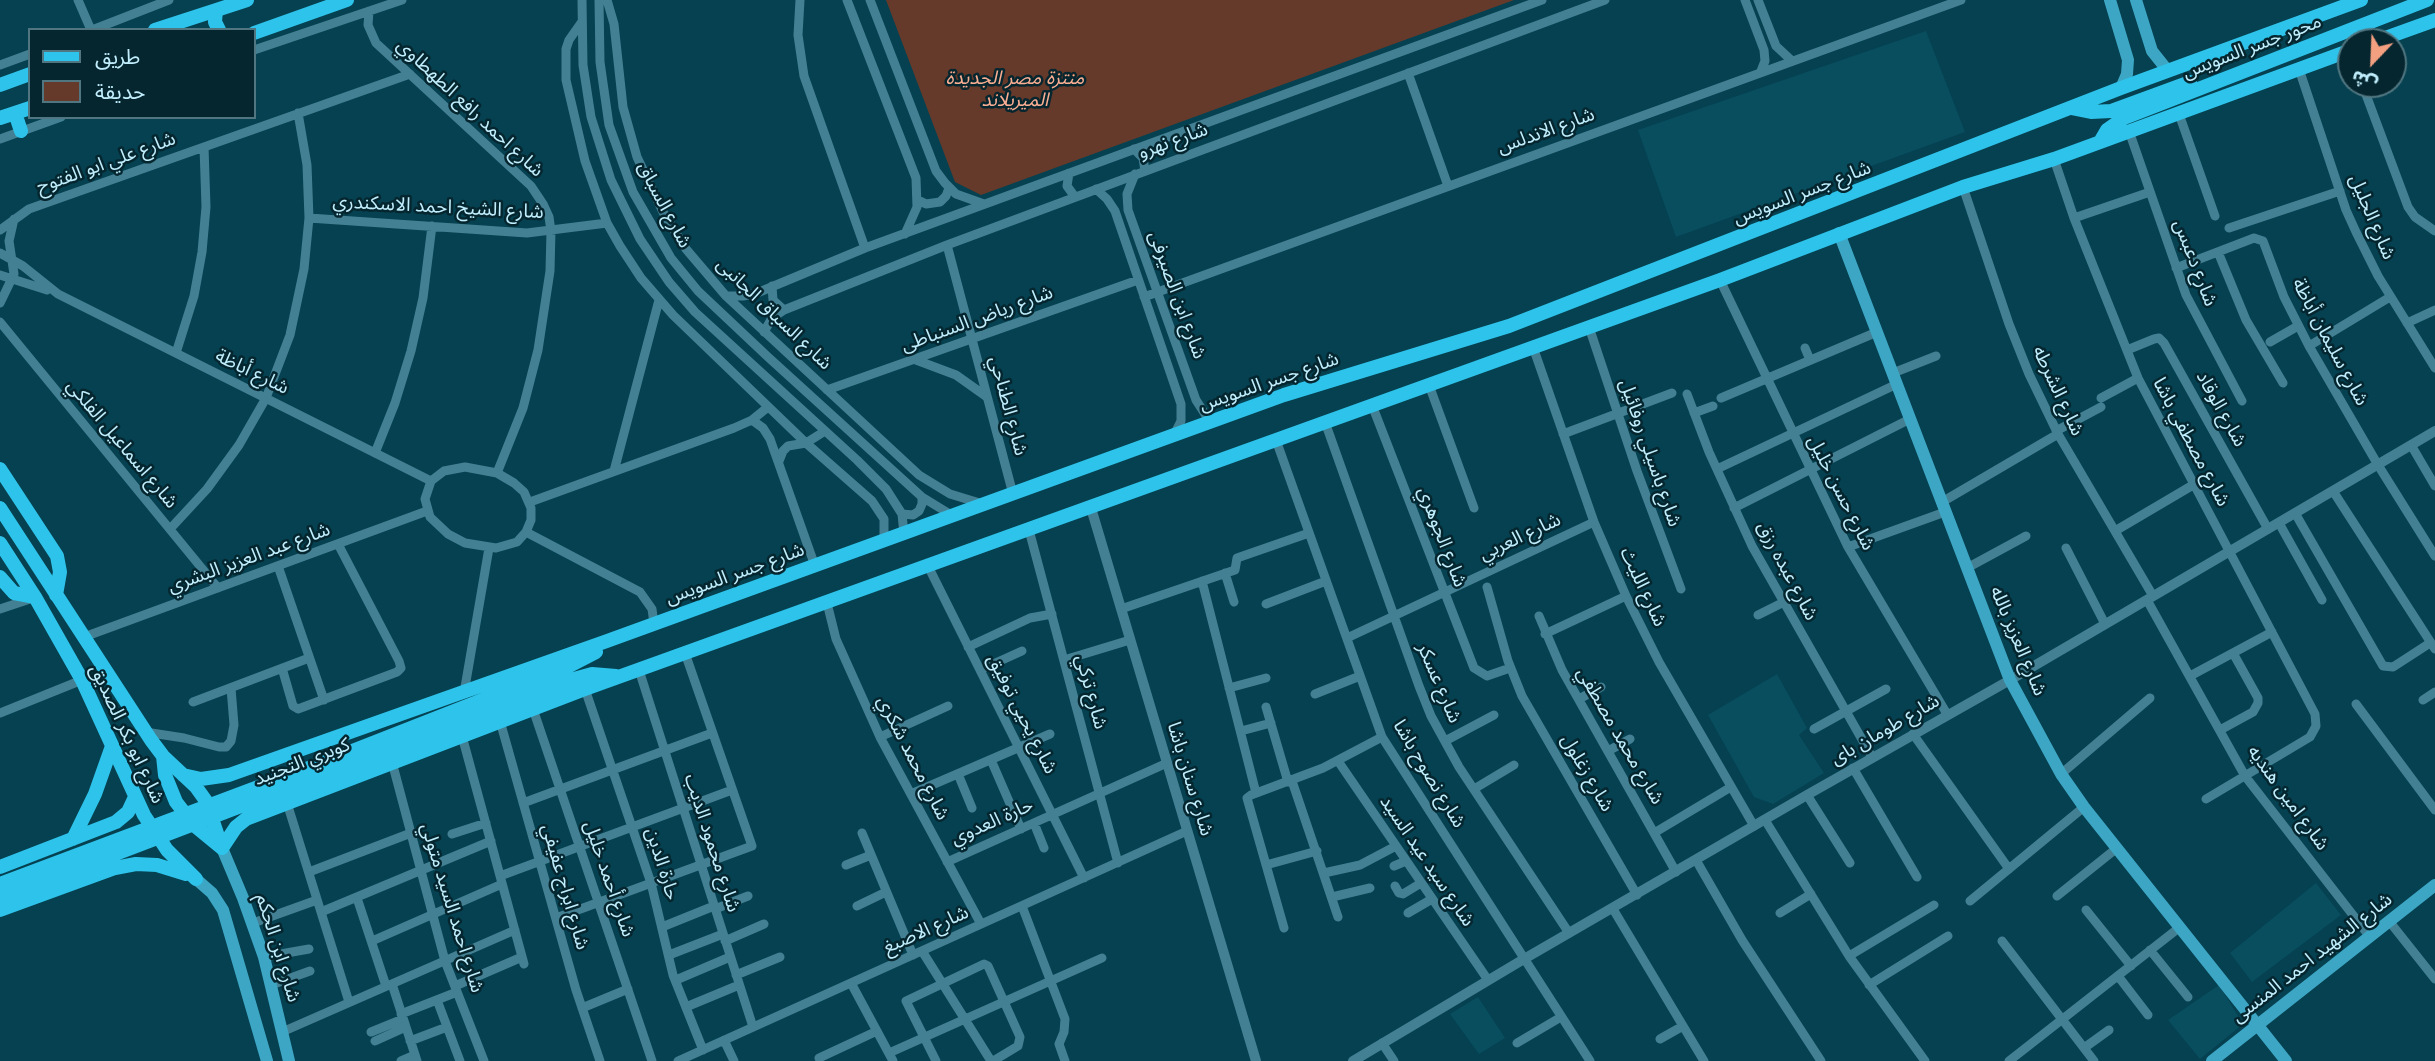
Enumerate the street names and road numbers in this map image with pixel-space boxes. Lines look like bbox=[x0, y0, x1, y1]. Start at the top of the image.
street label: محور جسر السويس bbox=[2179, 10, 2325, 84]
street label: شارع احمد رافع الطهطاوي bbox=[392, 34, 548, 182]
street label: شارع الاندلس bbox=[1494, 103, 1598, 159]
street label: شارع نهرو bbox=[1135, 118, 1211, 164]
street label: شارع علي ابو الفتوح bbox=[33, 127, 179, 199]
street label: شارع جسر السويس bbox=[1730, 156, 1874, 230]
street label: شارع السباق bbox=[632, 158, 696, 252]
street label: شارع الجليل bbox=[2344, 171, 2400, 263]
street label: شارع الشيخ احمد الاسكندري bbox=[332, 190, 544, 224]
street label: شارع دعبس bbox=[2168, 216, 2222, 310]
street label: شارع ابن الصيرفى bbox=[1143, 228, 1211, 362]
street label: شارع السباق الجانبى bbox=[712, 253, 836, 375]
street label: شارع سليمان أباظة bbox=[2287, 274, 2373, 410]
street label: شارع رياض السنباطى bbox=[898, 281, 1056, 357]
street label: شارع الشرطه bbox=[2027, 342, 2089, 440]
street label: شارع أباظة bbox=[211, 344, 293, 400]
street label: شارع جسر السويس bbox=[1196, 347, 1342, 417]
street label: شارع الطناحي bbox=[984, 354, 1032, 458]
street label: شارع الوقاد bbox=[2191, 367, 2251, 451]
street label: شارع مصطفي باشا bbox=[2147, 374, 2235, 510]
street label: شارع اسماعيل الفلكي bbox=[61, 375, 183, 513]
street label: شارع باسيلي روفائيل bbox=[1614, 376, 1686, 530]
street label: شارع حسن خليل bbox=[1802, 432, 1880, 554]
street label: شارع الجوهري bbox=[1412, 484, 1472, 590]
street label: شارع العربي bbox=[1476, 508, 1564, 566]
street label: شارع عبد العزيز البشري bbox=[165, 518, 333, 598]
street label: شارع عبده رزق bbox=[1751, 518, 1823, 624]
street label: شارع جسر السويس bbox=[663, 538, 807, 610]
street label: شارع الليث bbox=[1615, 544, 1671, 630]
street label: شارع العزيز بالله bbox=[1985, 583, 2051, 699]
street label: شارع عسكر bbox=[1412, 640, 1466, 726]
street label: شارع يحيي توفيق bbox=[982, 650, 1062, 778]
street label: شارع تركي bbox=[1070, 652, 1112, 732]
street label: شارع ابو بكر الصديق bbox=[85, 661, 169, 807]
street label: شارع محمد مصطفي bbox=[1571, 663, 1669, 809]
street label: شارع طومان باى bbox=[1826, 690, 1944, 770]
street label: شارع محمد شكري bbox=[872, 692, 954, 824]
street label: شارع نصوح باشا bbox=[1388, 716, 1470, 832]
street label: شارع سنان باشا bbox=[1162, 719, 1218, 839]
street label: شارع زغلول bbox=[1556, 730, 1618, 816]
street label: كوبري التجنيد bbox=[251, 733, 353, 791]
street label: شارع امين هنديه bbox=[2242, 741, 2334, 855]
street label: شارع محمود الديب bbox=[679, 771, 745, 915]
street label: شارع سيد عيد السيد bbox=[1375, 791, 1479, 931]
street label: حارة العدوي bbox=[947, 794, 1037, 850]
street label: شارع أحمد خليل bbox=[578, 818, 640, 940]
street label: شارع احمد السيد متولي bbox=[415, 821, 489, 995]
street label: شارع ابراج عفيفي bbox=[536, 822, 594, 952]
street label: حارة الدين bbox=[640, 825, 684, 903]
street label: شارع الشهيد احمد المنسى bbox=[2227, 888, 2397, 1028]
street label: شارع ابن الحكم bbox=[251, 891, 305, 1005]
street label: شارع الاصبغ bbox=[880, 901, 972, 959]

